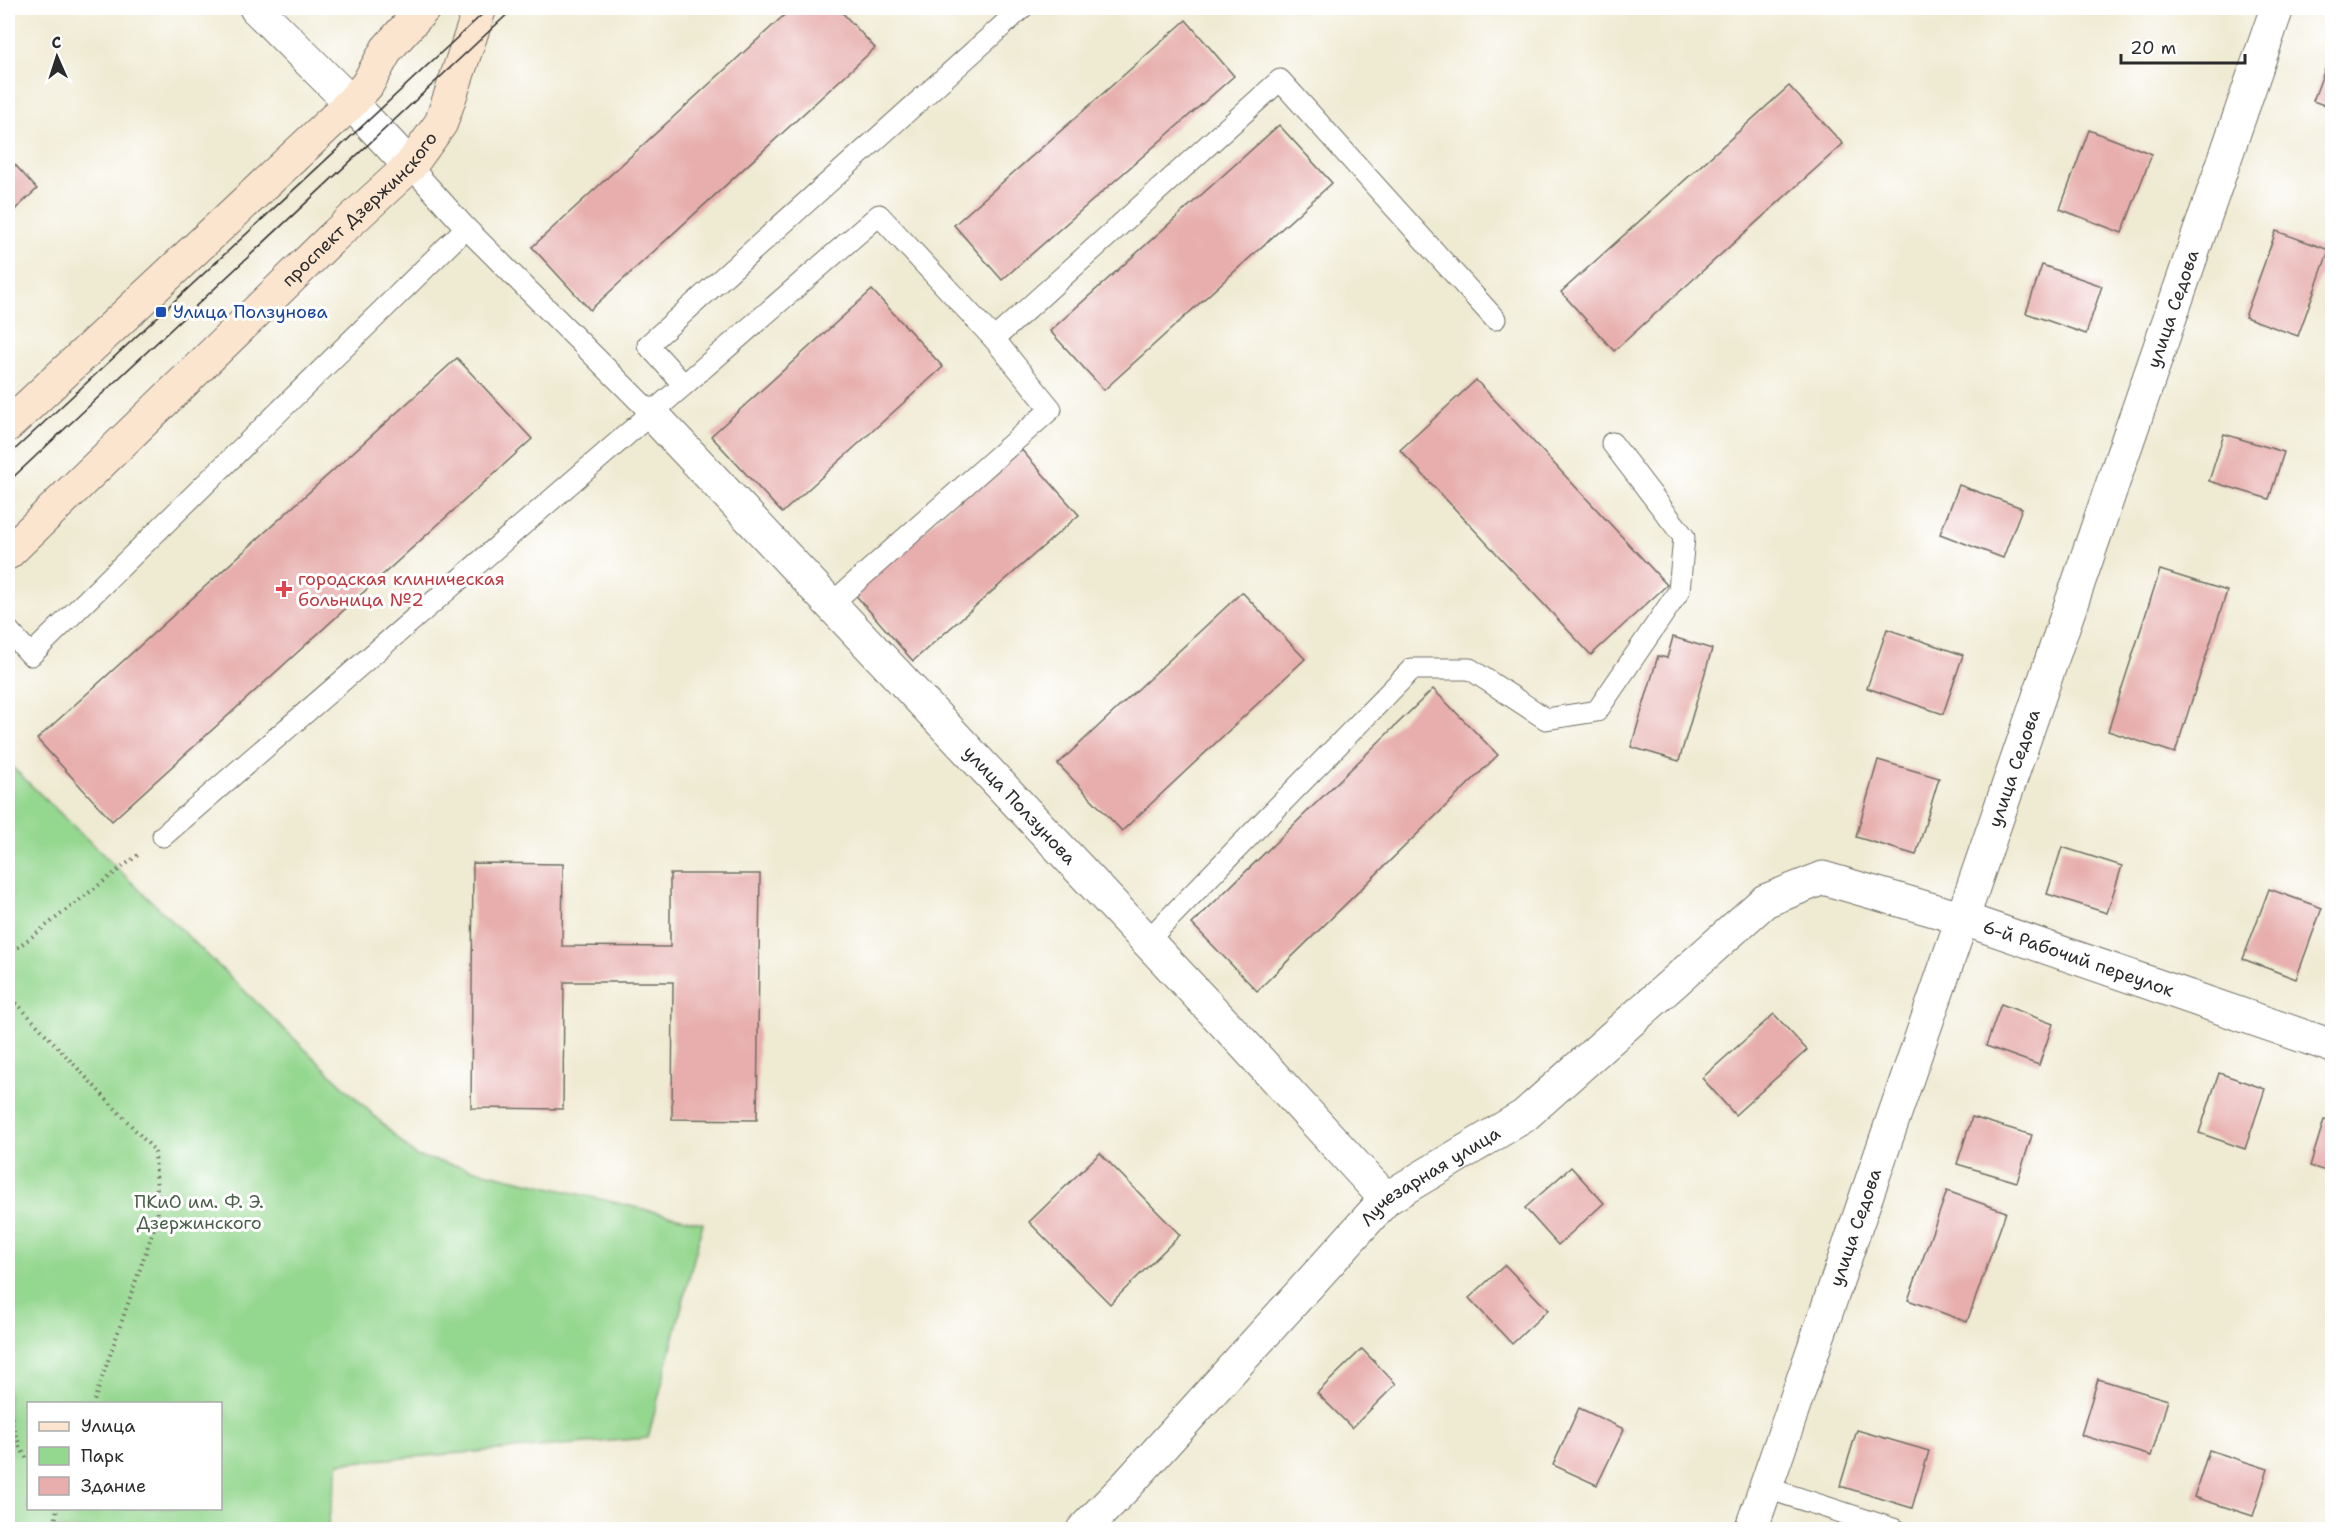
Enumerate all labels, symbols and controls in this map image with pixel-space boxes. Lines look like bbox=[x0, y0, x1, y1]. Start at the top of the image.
north arrow bbox=[27, 27, 87, 87]
scale bar bbox=[2121, 27, 2246, 65]
text: С bbox=[51, 32, 62, 53]
text: 20 m bbox=[2130, 36, 2176, 60]
street label: проспект Дзержинского bbox=[277, 127, 443, 292]
street label: улица Седова bbox=[2142, 247, 2205, 371]
place label: Улица Ползунова bbox=[173, 300, 328, 324]
marker: Улица Ползунова bbox=[154, 305, 168, 319]
place label: городская клиническая больница №2 bbox=[298, 567, 505, 612]
marker: городская клиническая больница №2 bbox=[275, 580, 293, 598]
street label: улица Седова bbox=[1983, 706, 2046, 830]
street label: улица Ползунова bbox=[958, 741, 1081, 870]
street label: 6-й Рабочий переулок bbox=[1980, 914, 2177, 1003]
street label: Лучезарная улица bbox=[1355, 1121, 1505, 1231]
street label: улица Седова bbox=[1824, 1165, 1887, 1290]
park label: ПКиО им. Ф. Э. Дзержинского bbox=[134, 1190, 264, 1235]
legend bbox=[27, 1402, 222, 1510]
text: Улица bbox=[81, 1414, 135, 1438]
text: Парк bbox=[81, 1444, 124, 1468]
text: Здание bbox=[81, 1474, 146, 1498]

